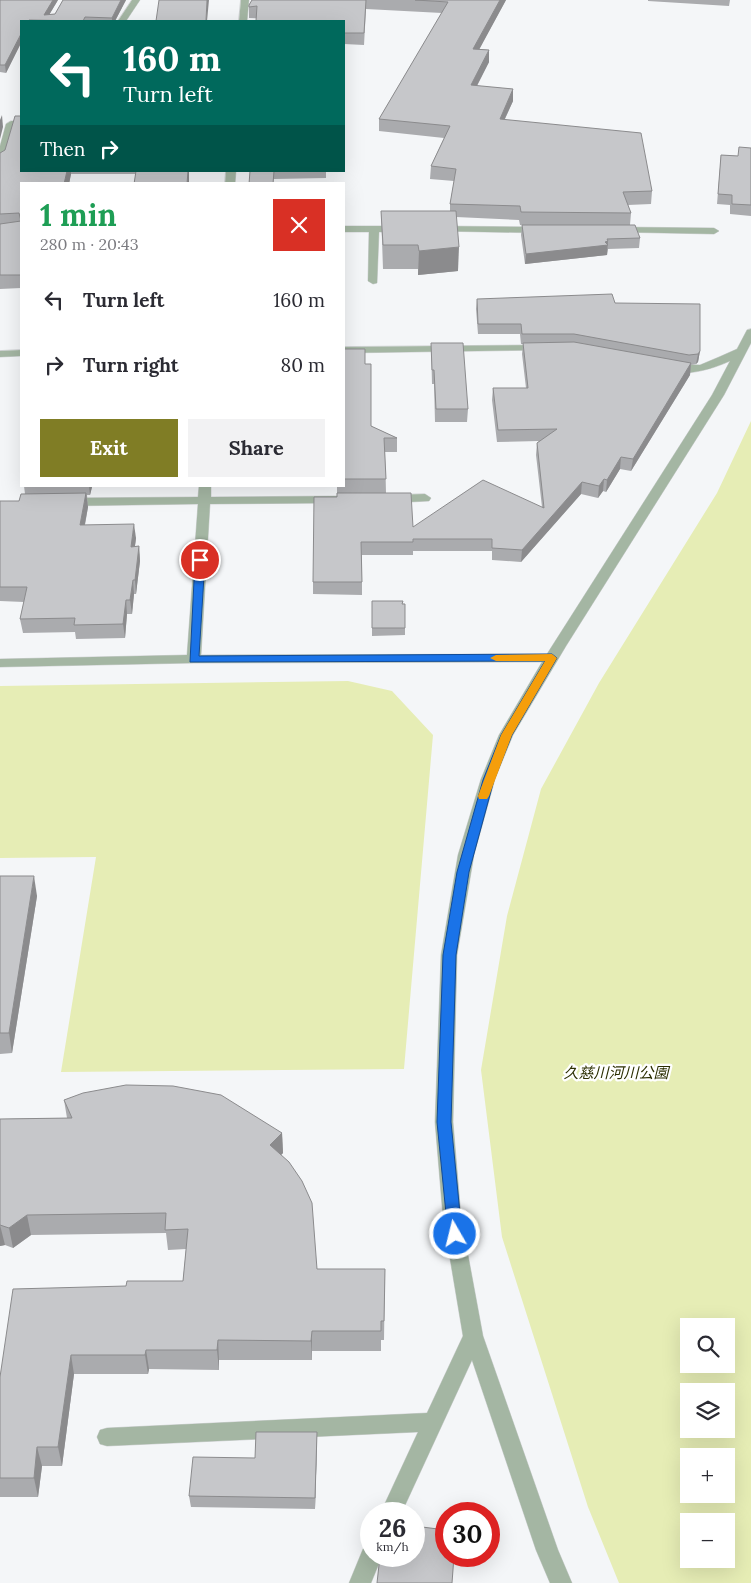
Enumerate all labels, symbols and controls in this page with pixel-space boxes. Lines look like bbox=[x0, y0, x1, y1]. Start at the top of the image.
text: 160 m bbox=[123, 36, 221, 81]
icon: left bbox=[40, 40, 105, 105]
text: Turn left bbox=[123, 80, 213, 108]
icon: right bbox=[95, 135, 123, 163]
text: Then bbox=[40, 137, 85, 161]
text: 1 min bbox=[40, 196, 117, 234]
button: close bbox=[273, 199, 325, 251]
text: 280 m · 20:43 bbox=[40, 234, 139, 254]
icon: left bbox=[40, 286, 68, 314]
text: Turn left bbox=[83, 288, 164, 312]
text: 160 m bbox=[273, 288, 325, 312]
icon: right bbox=[40, 351, 68, 379]
text: Turn right bbox=[83, 353, 179, 377]
text: 80 m bbox=[281, 353, 325, 377]
button: Exit bbox=[40, 419, 178, 477]
button: Share bbox=[188, 419, 325, 477]
pin bbox=[179, 539, 221, 581]
icon: arrive bbox=[186, 546, 214, 574]
park label: 久慈川河川公園 bbox=[563, 1063, 670, 1082]
position arrow bbox=[428, 1207, 480, 1259]
map controls bbox=[680, 1318, 735, 1568]
button: search bbox=[680, 1318, 735, 1373]
button: layers bbox=[680, 1383, 735, 1438]
button: + bbox=[680, 1448, 735, 1503]
speed limit sign: 30 bbox=[435, 1502, 500, 1567]
text: 26 bbox=[379, 1512, 406, 1544]
button: − bbox=[680, 1513, 735, 1568]
text: km/h bbox=[376, 1539, 409, 1554]

